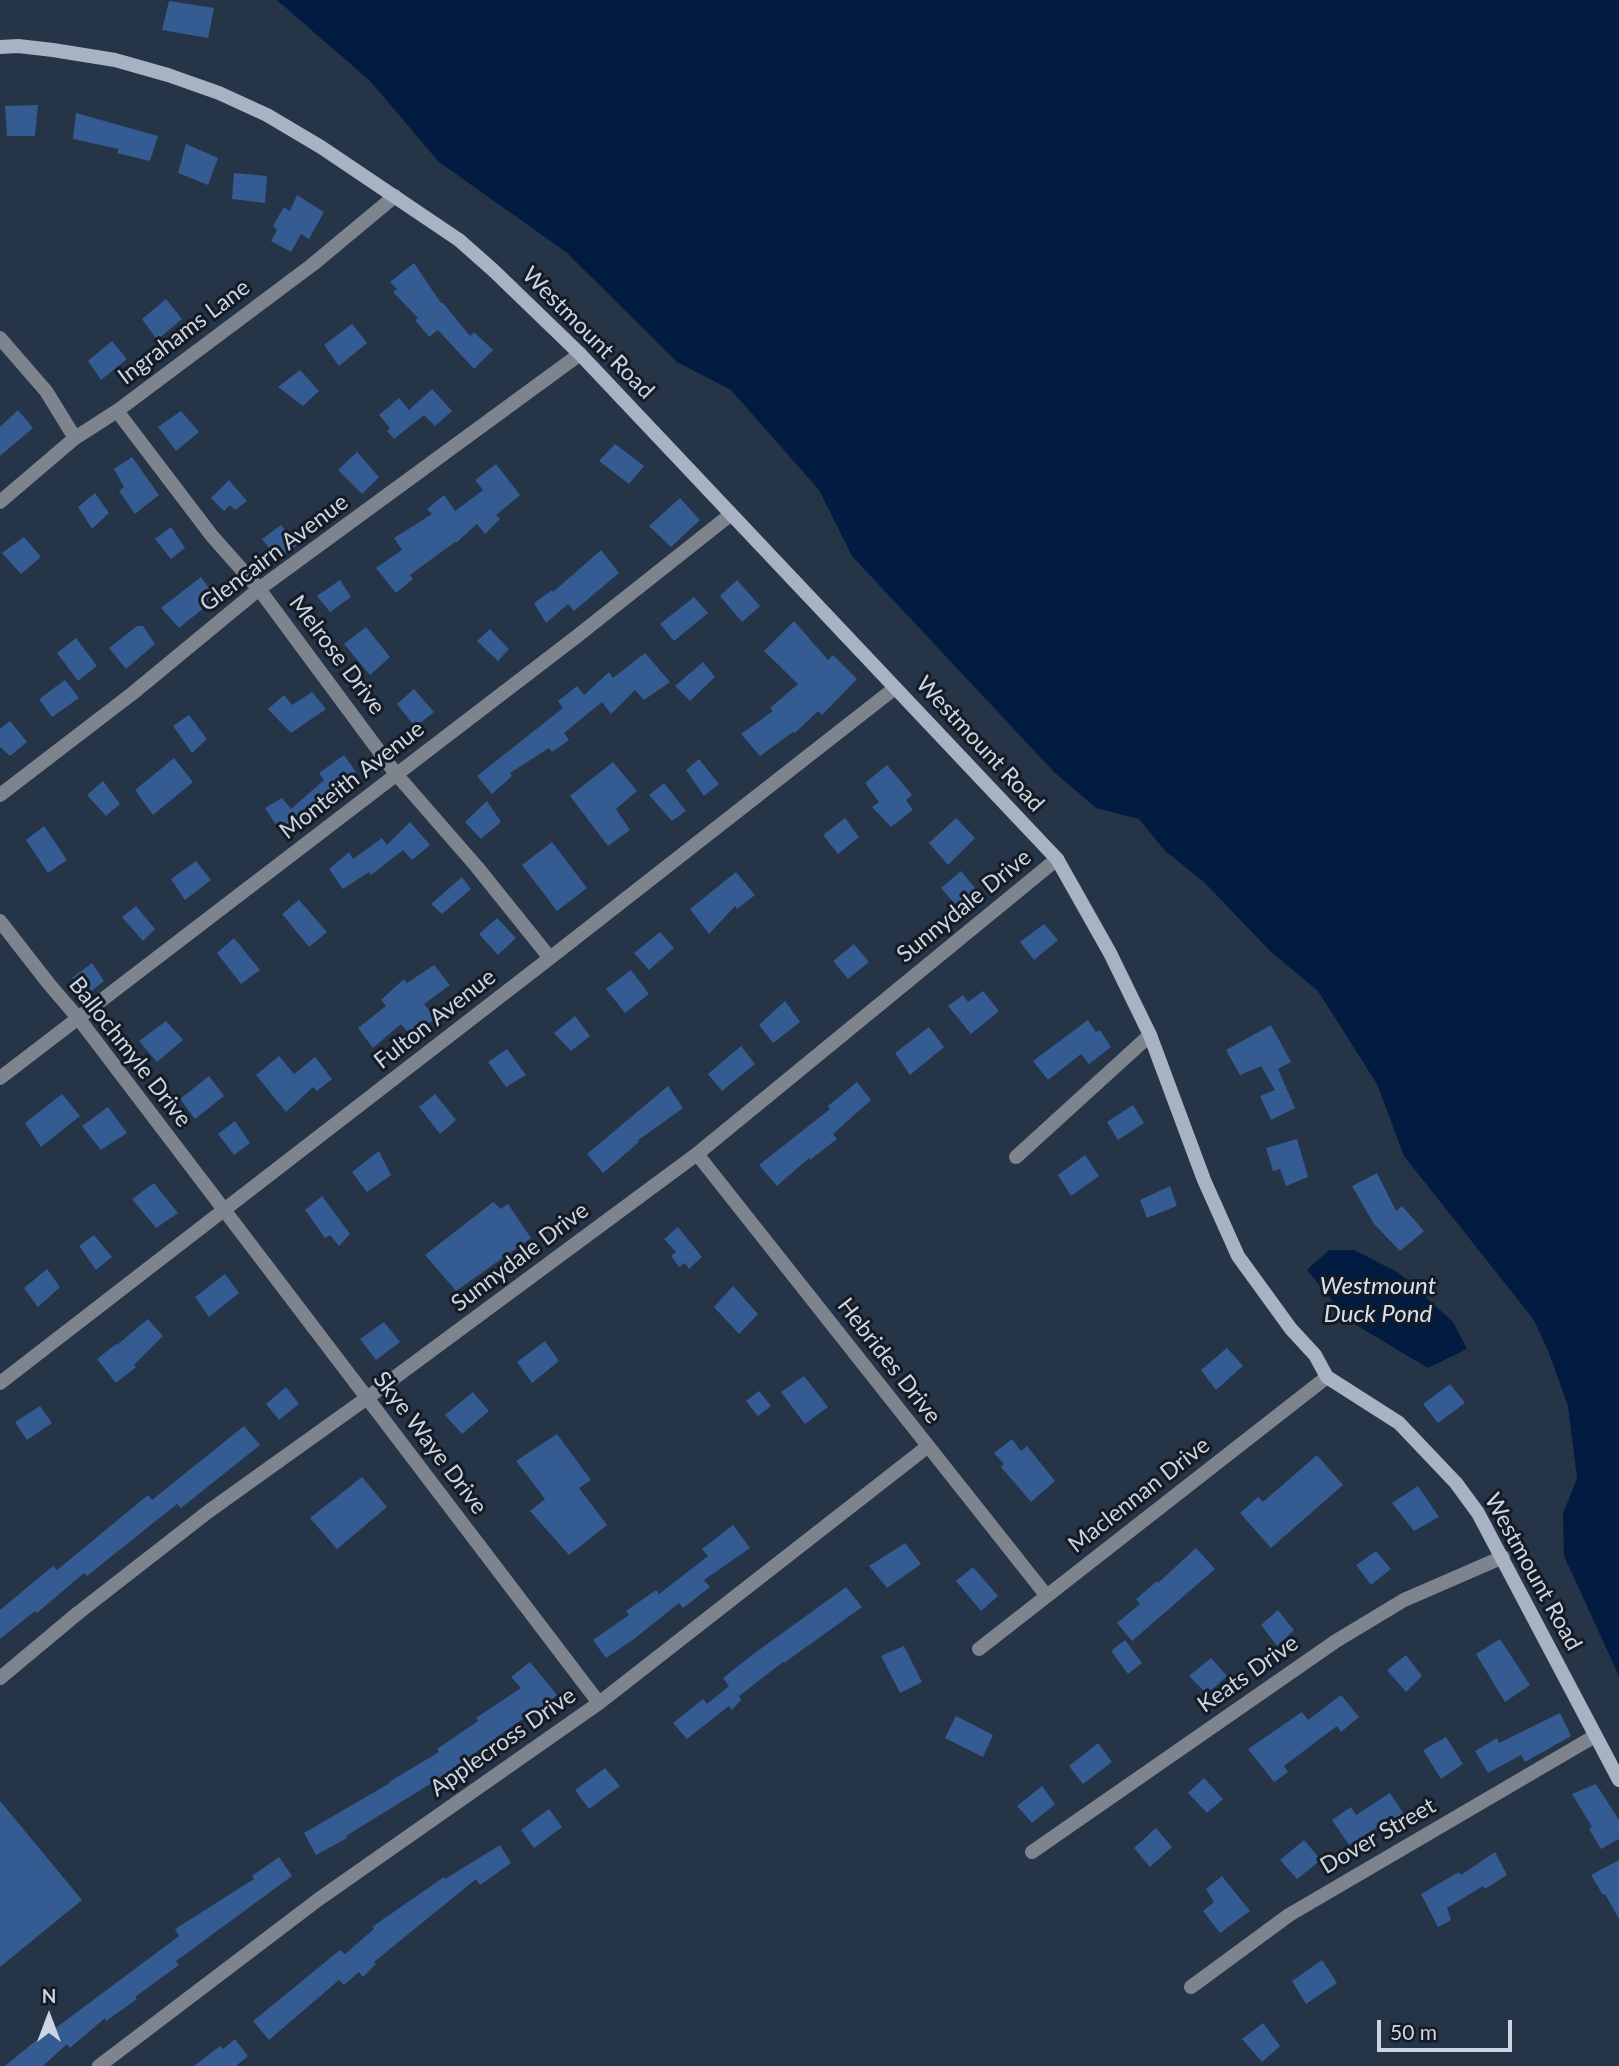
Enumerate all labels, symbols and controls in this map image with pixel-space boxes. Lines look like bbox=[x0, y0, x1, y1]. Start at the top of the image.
street label: Westmount Road bbox=[516, 261, 660, 405]
street label: Ingrahams Lane bbox=[113, 273, 255, 391]
street label: Glencairn Avenue bbox=[195, 488, 353, 618]
street label: Melrose Drive bbox=[283, 590, 391, 720]
street label: Westmount Road bbox=[910, 670, 1050, 818]
street label: Monteith Avenue bbox=[274, 715, 430, 845]
street label: Sunnydale Drive bbox=[891, 843, 1037, 969]
street label: Fulton Avenue bbox=[369, 963, 501, 1075]
street label: Ballochmyle Drive bbox=[63, 972, 197, 1132]
street label: Sunnydale Drive bbox=[446, 1196, 594, 1318]
water label: Westmount Duck Pond bbox=[1320, 1272, 1436, 1328]
street label: Hebrides Drive bbox=[831, 1293, 947, 1429]
street label: Skye Waye Drive bbox=[367, 1366, 493, 1520]
street label: Maclennan Drive bbox=[1063, 1431, 1215, 1559]
street label: Westmount Road bbox=[1478, 1489, 1588, 1655]
street label: Keats Drive bbox=[1192, 1629, 1304, 1719]
street label: Applecross Drive bbox=[425, 1682, 581, 1802]
street label: Dover Street bbox=[1315, 1792, 1441, 1880]
north arrow bbox=[14, 1982, 84, 2052]
text: N bbox=[42, 1984, 56, 2007]
scale bar bbox=[1381, 2007, 1516, 2050]
text: 50 m bbox=[1390, 2019, 1437, 2044]

